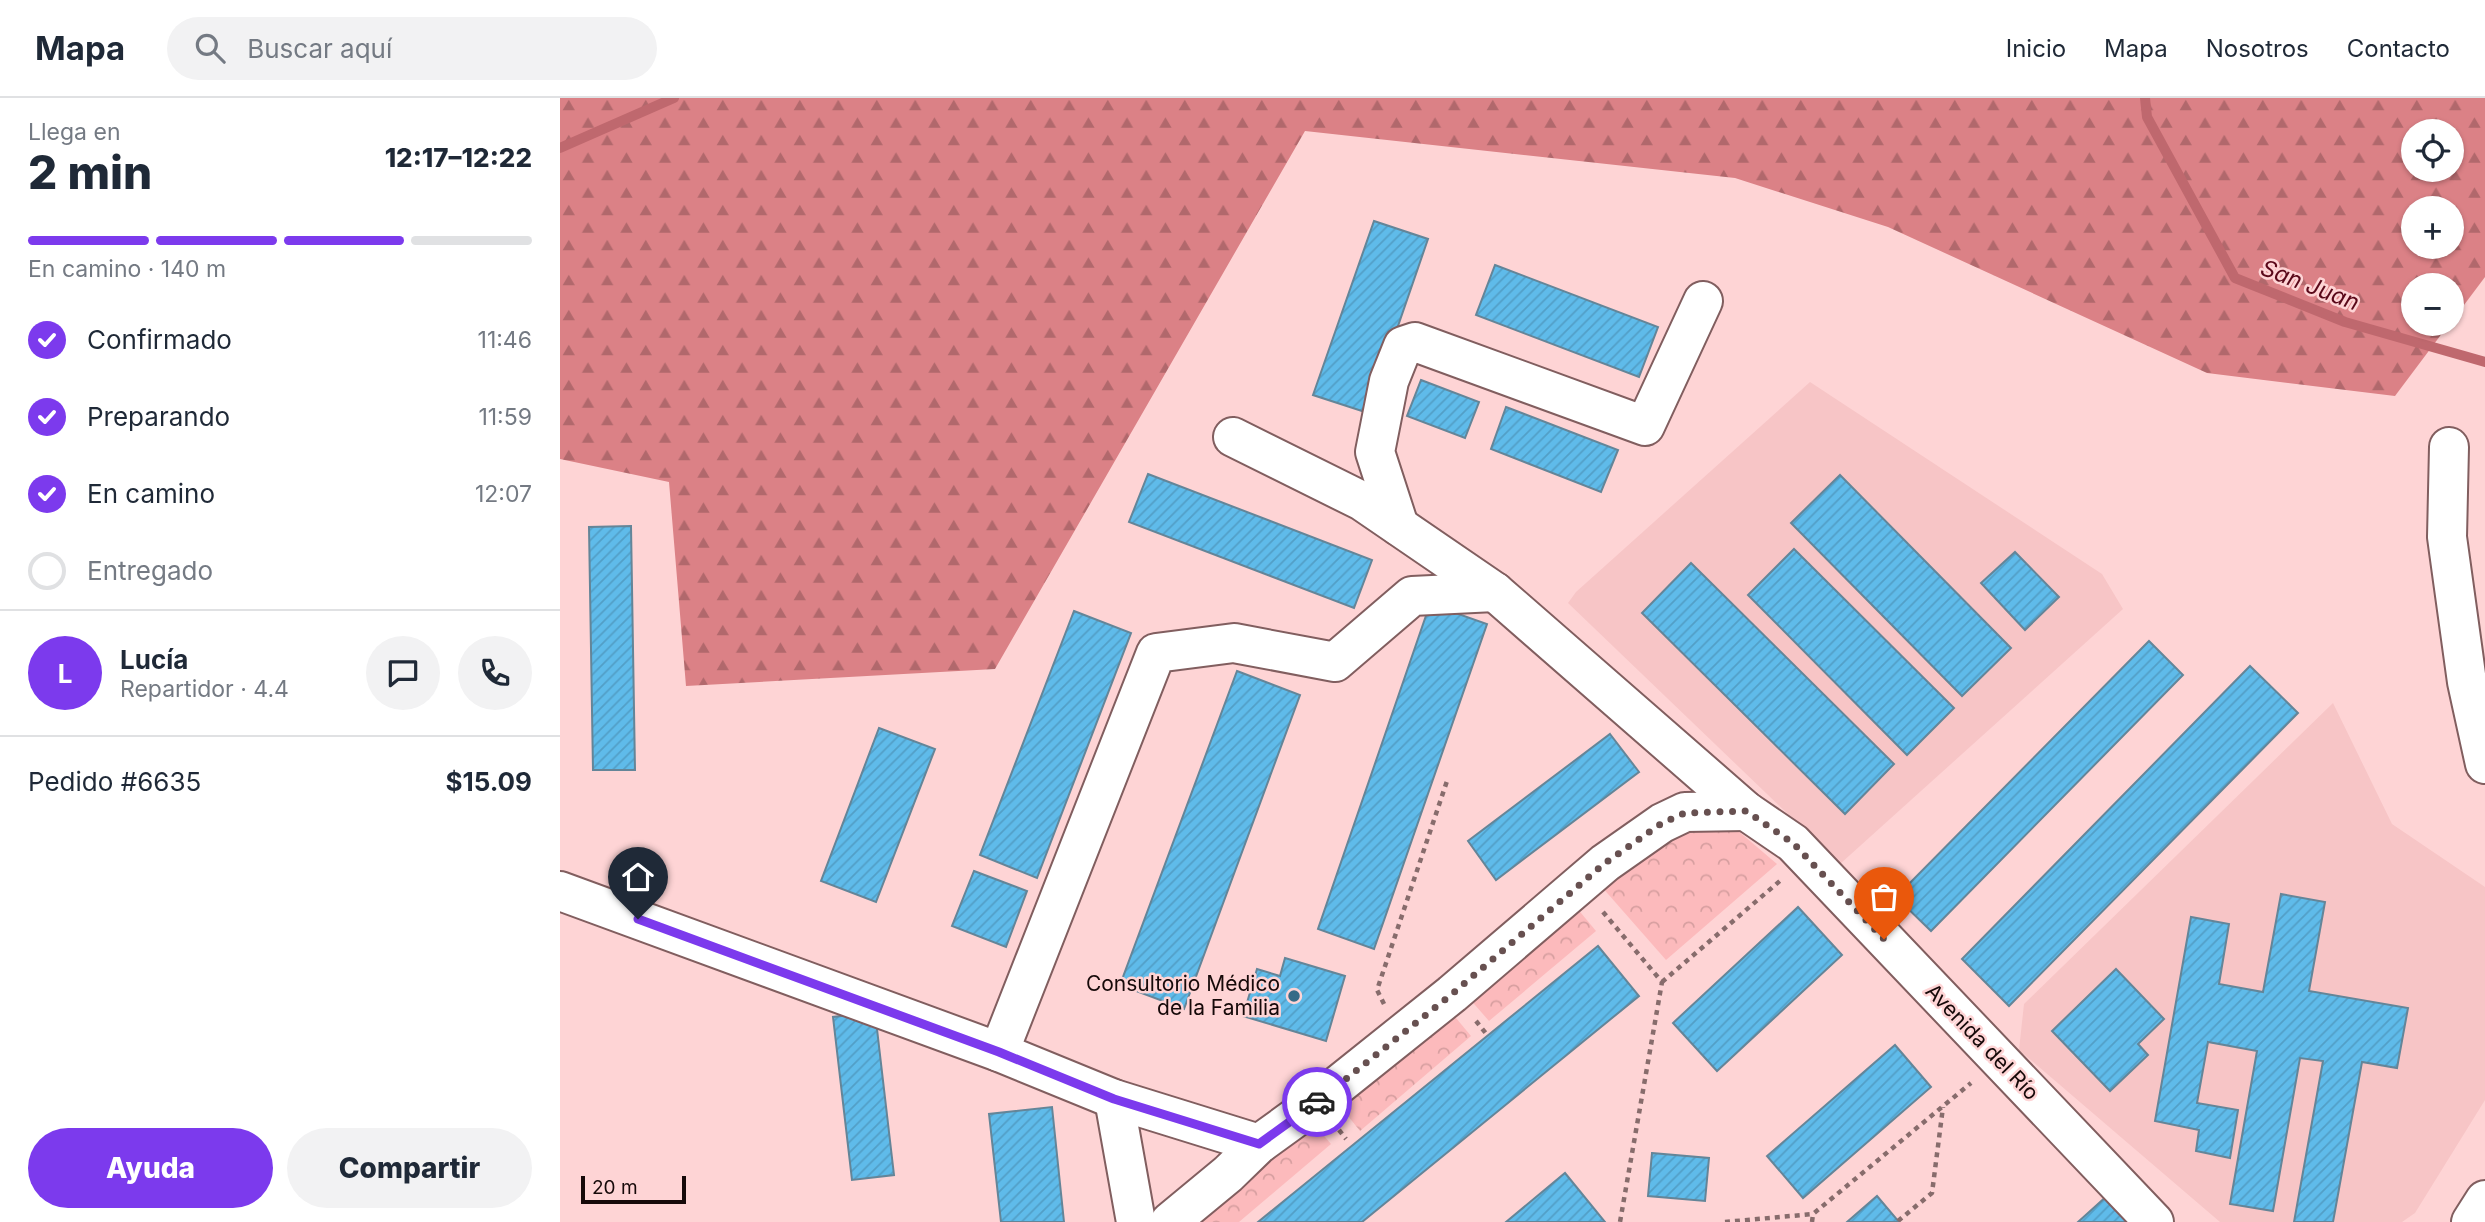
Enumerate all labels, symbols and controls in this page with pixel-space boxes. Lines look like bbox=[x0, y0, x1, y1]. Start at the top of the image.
search box bbox=[167, 17, 657, 80]
text: Mapa bbox=[35, 28, 125, 68]
icon: search bbox=[191, 29, 229, 67]
text: Buscar aquí bbox=[247, 33, 392, 64]
text: Inicio bbox=[2006, 34, 2066, 63]
text: Mapa bbox=[2104, 34, 2168, 63]
text: Nosotros bbox=[2206, 34, 2309, 63]
text: Contacto bbox=[2347, 34, 2450, 63]
text: Llega en bbox=[28, 118, 120, 146]
map controls bbox=[2401, 119, 2464, 336]
button: locate bbox=[2401, 119, 2464, 182]
text: 12:17–12:22 bbox=[385, 142, 532, 173]
text: 2 min bbox=[28, 144, 152, 200]
button: + bbox=[2401, 196, 2464, 259]
water label: San Juan bbox=[2257, 253, 2363, 317]
text: En camino · 140 m bbox=[28, 255, 226, 283]
button: − bbox=[2401, 273, 2464, 336]
icon: check bbox=[28, 321, 66, 359]
text: Confirmado bbox=[87, 324, 232, 355]
text: 11:46 bbox=[478, 326, 532, 354]
icon: check bbox=[28, 398, 66, 436]
text: Preparando bbox=[87, 401, 230, 432]
text: 11:59 bbox=[478, 403, 532, 431]
icon: check bbox=[28, 475, 66, 513]
text: En camino bbox=[87, 478, 215, 509]
text: 12:07 bbox=[475, 480, 532, 508]
text: Entregado bbox=[87, 555, 213, 586]
button: chat bbox=[366, 636, 440, 710]
button: phone bbox=[458, 636, 532, 710]
text: Lucía bbox=[120, 644, 188, 675]
text: L bbox=[58, 658, 72, 689]
text: Repartidor · 4.4 bbox=[120, 675, 289, 703]
text: Pedido #6635 bbox=[28, 766, 201, 797]
text: $15.09 bbox=[445, 766, 532, 797]
pin bbox=[608, 847, 668, 919]
icon: home bbox=[619, 858, 657, 896]
pin bbox=[1854, 867, 1914, 939]
icon: bag bbox=[1865, 878, 1903, 916]
place label: Consultorio Médico de la Familia bbox=[1086, 971, 1280, 1020]
street label: Avenida del Río bbox=[1921, 978, 2044, 1105]
marker: Consultorio Médico de la Familia bbox=[1286, 988, 1302, 1004]
courier bbox=[1282, 1067, 1352, 1137]
icon: car bbox=[1298, 1083, 1336, 1121]
button: Ayuda bbox=[28, 1128, 273, 1208]
button: Compartir bbox=[287, 1128, 532, 1208]
scale bar bbox=[581, 1173, 686, 1205]
text: 20 m bbox=[592, 1176, 638, 1199]

